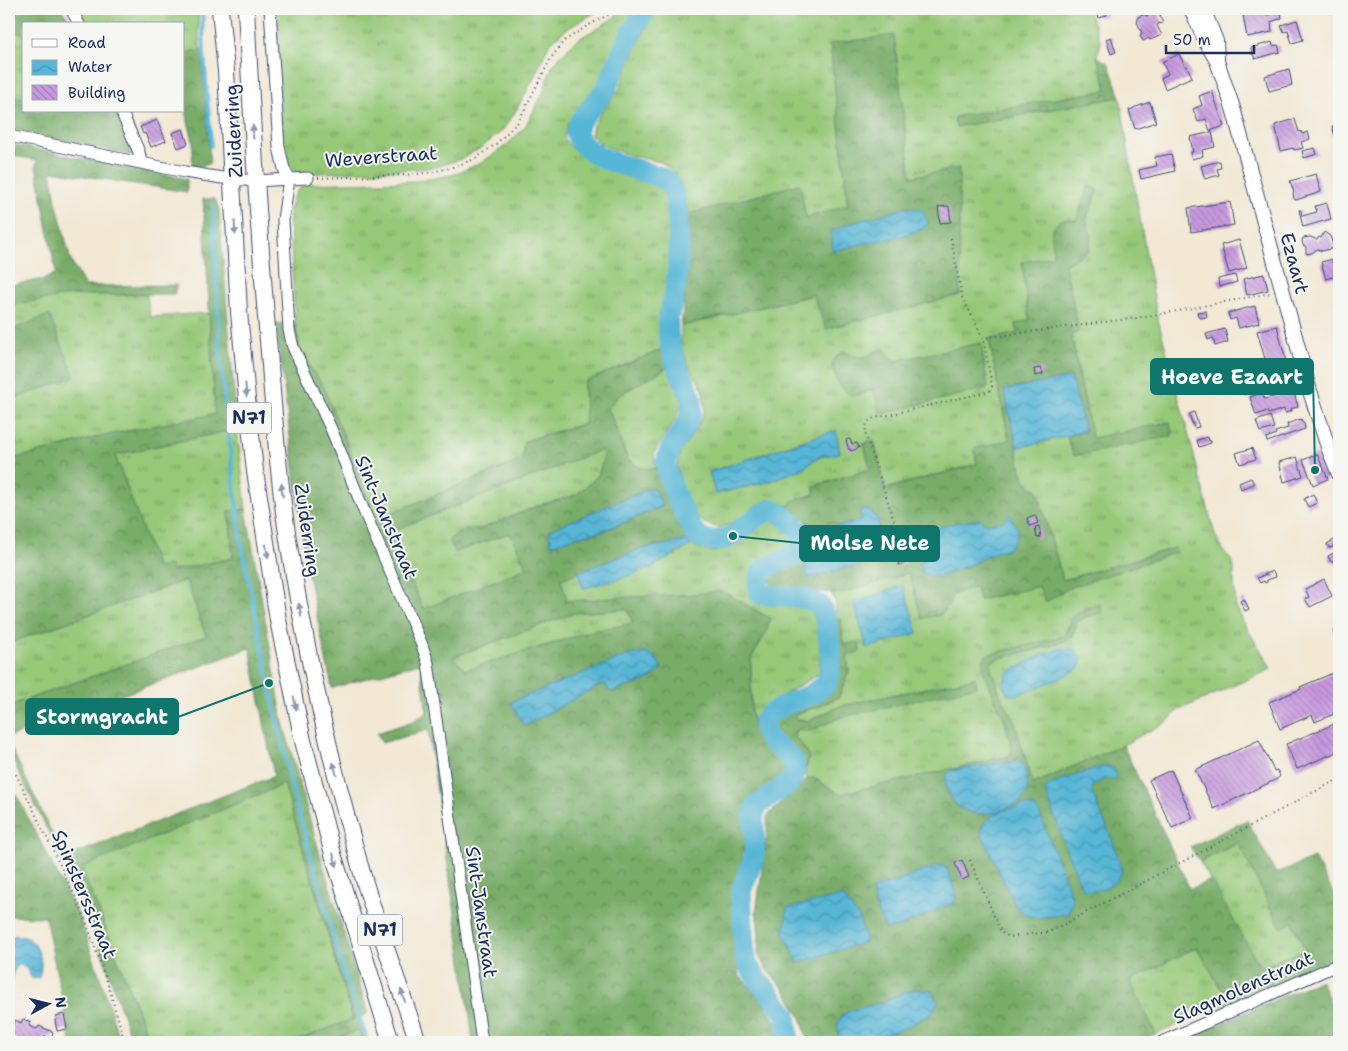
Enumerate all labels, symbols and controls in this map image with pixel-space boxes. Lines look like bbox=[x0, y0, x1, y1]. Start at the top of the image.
legend bbox=[22, 22, 185, 112]
scale bar bbox=[1166, 22, 1253, 54]
text: 50 m bbox=[1173, 30, 1211, 50]
text: Road bbox=[68, 33, 106, 53]
text: Water bbox=[68, 57, 112, 77]
text: Building bbox=[68, 83, 125, 103]
street label: Zuiderring bbox=[219, 83, 248, 179]
one-way arrow bbox=[248, 124, 256, 140]
street label: Weverstraat bbox=[324, 140, 438, 173]
one-way arrow bbox=[231, 220, 239, 236]
street label: Ezaart bbox=[1274, 230, 1315, 296]
callout: Hoeve Ezaart bbox=[1151, 359, 1313, 394]
text: Hoeve Ezaart bbox=[1161, 364, 1303, 390]
one-way arrow bbox=[242, 383, 250, 399]
road number: N71 bbox=[226, 402, 272, 433]
street label: Sint-Janstraat bbox=[349, 451, 424, 583]
one-way arrow bbox=[278, 482, 286, 498]
street label: Zuiderring bbox=[289, 482, 326, 578]
callout: Molse Nete bbox=[800, 526, 939, 561]
text: Molse Nete bbox=[811, 530, 929, 556]
one-way arrow bbox=[263, 544, 271, 560]
one-way arrow bbox=[295, 602, 303, 618]
one-way arrow bbox=[291, 695, 299, 710]
callout: Stormgracht bbox=[26, 699, 178, 734]
text: Stormgracht bbox=[36, 704, 168, 730]
one-way arrow bbox=[330, 761, 338, 776]
street label: Spinstersstraat bbox=[46, 826, 123, 963]
street label: Sint-Janstraat bbox=[460, 845, 503, 979]
one-way arrow bbox=[331, 853, 339, 868]
road number: N71 bbox=[358, 914, 402, 946]
street label: Slagmolenstraat bbox=[1169, 945, 1317, 1030]
north arrow bbox=[22, 978, 72, 1028]
one-way arrow bbox=[398, 988, 406, 1003]
text: N bbox=[51, 996, 71, 1009]

